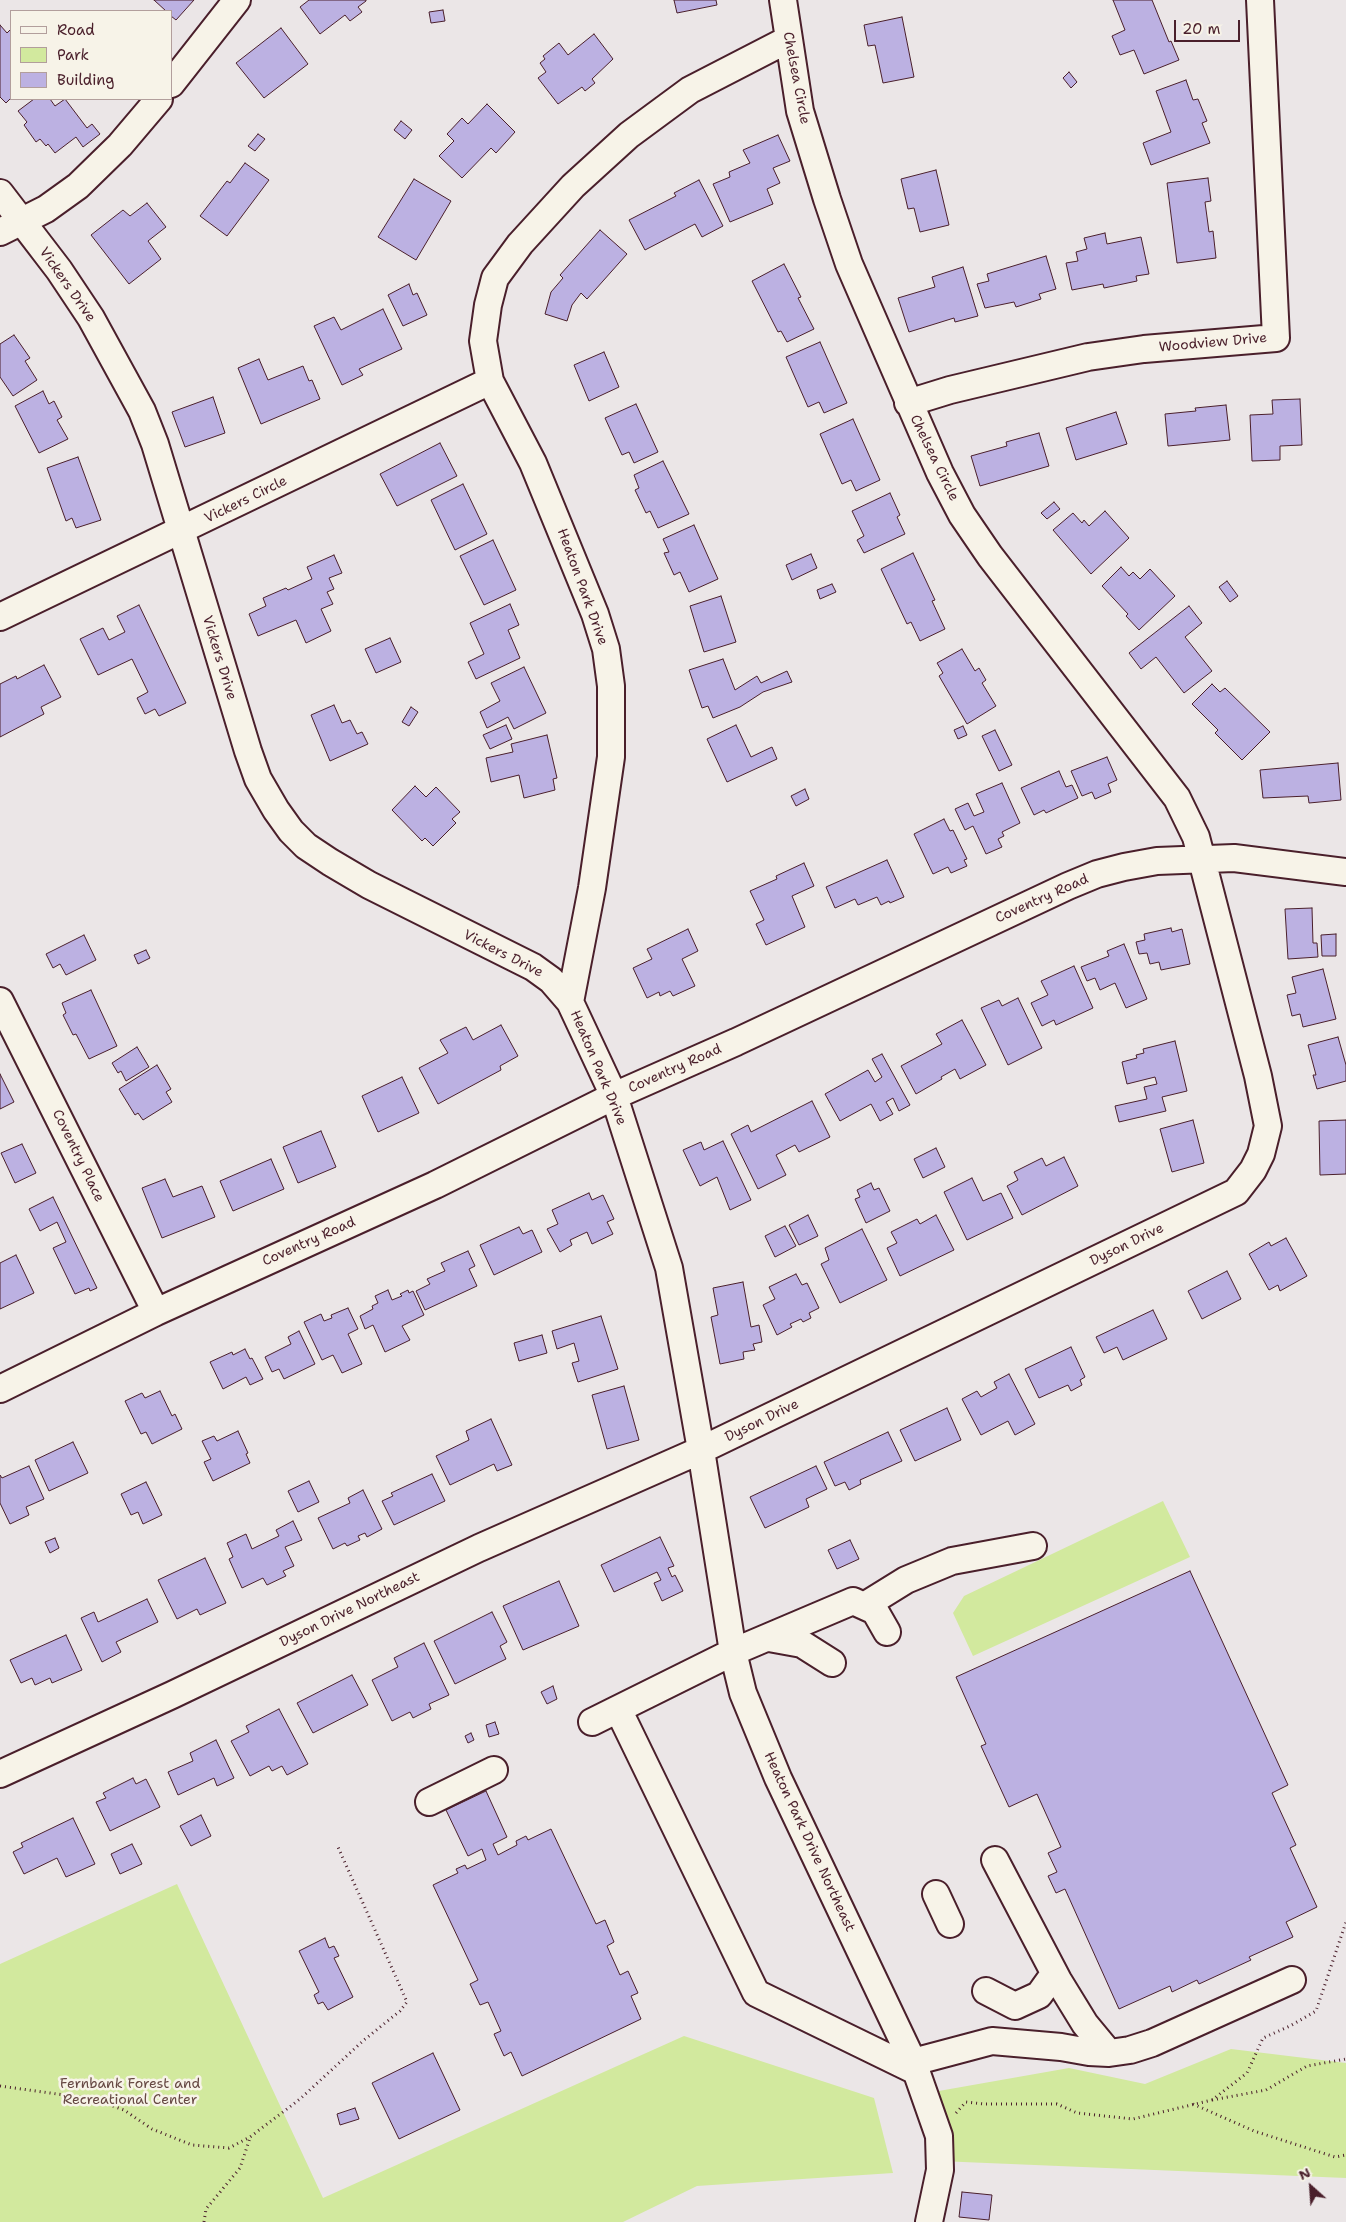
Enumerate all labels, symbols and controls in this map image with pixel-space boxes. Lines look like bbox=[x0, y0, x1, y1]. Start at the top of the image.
legend bbox=[10, 10, 172, 100]
scale bar bbox=[1176, 10, 1242, 42]
text: 20 m bbox=[1182, 19, 1221, 39]
text: Road bbox=[57, 20, 95, 40]
street label: Chelsea Circle bbox=[779, 30, 813, 126]
text: Park bbox=[57, 45, 89, 65]
text: Building bbox=[57, 70, 114, 90]
street label: Vickers Drive bbox=[35, 244, 99, 326]
street label: Woodview Drive bbox=[1158, 330, 1268, 356]
street label: Chelsea Circle bbox=[906, 412, 962, 504]
street label: Vickers Circle bbox=[202, 473, 290, 527]
street label: Heaton Park Drive bbox=[553, 526, 611, 648]
street label: Vickers Drive bbox=[198, 614, 240, 702]
street label: Coventry Road bbox=[993, 871, 1091, 927]
street label: Vickers Drive bbox=[460, 927, 546, 981]
street label: Heaton Park Drive bbox=[566, 1008, 630, 1128]
street label: Coventry Road bbox=[626, 1041, 724, 1097]
street label: Coventry Place bbox=[48, 1107, 108, 1205]
street label: Coventry Road bbox=[260, 1214, 358, 1270]
street label: Dyson Drive bbox=[1087, 1220, 1167, 1270]
street label: Dyson Drive bbox=[722, 1396, 802, 1446]
street label: Dyson Drive Northeast bbox=[277, 1569, 423, 1651]
street label: Heaton Park Drive Northeast bbox=[760, 1749, 858, 1935]
park label: Fernbank Forest and Recreational Center bbox=[60, 2076, 200, 2108]
north arrow bbox=[1286, 2162, 1336, 2212]
text: N bbox=[1295, 2163, 1313, 2184]

